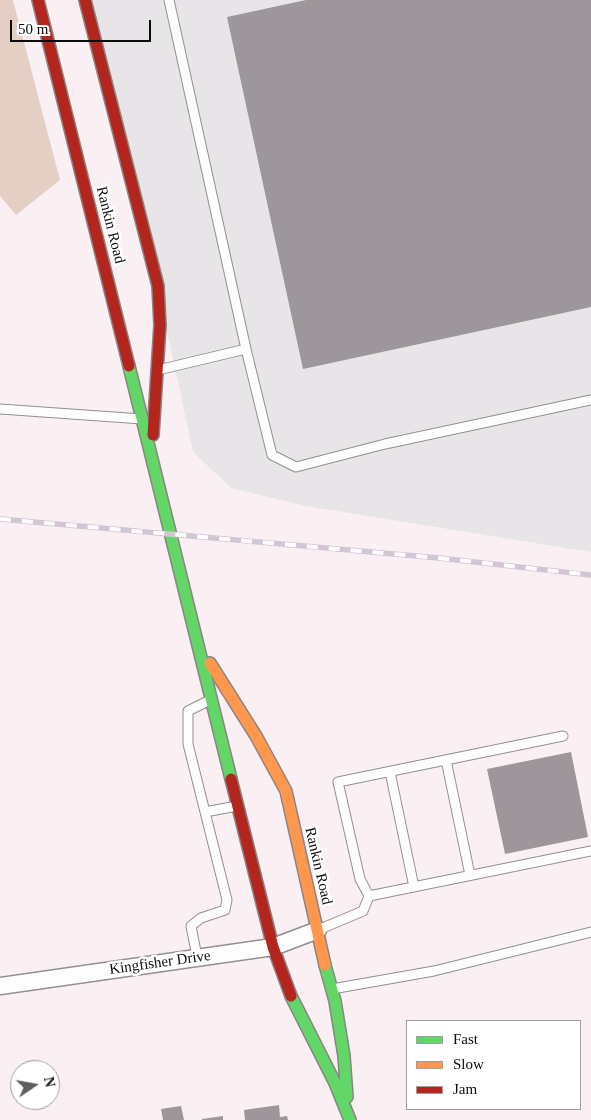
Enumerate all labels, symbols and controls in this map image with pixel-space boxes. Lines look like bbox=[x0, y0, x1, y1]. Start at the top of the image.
scale bar bbox=[12, 10, 154, 42]
text: 50 m bbox=[18, 21, 48, 37]
street label: Rankin Road bbox=[92, 185, 128, 265]
street label: Rankin Road bbox=[300, 826, 336, 906]
street label: Kingfisher Drive bbox=[108, 947, 212, 979]
legend bbox=[406, 1020, 581, 1110]
text: Fast bbox=[453, 1031, 478, 1047]
text: Slow bbox=[453, 1056, 484, 1072]
north arrow bbox=[10, 1060, 60, 1110]
text: N bbox=[41, 1075, 58, 1088]
text: Jam bbox=[453, 1081, 477, 1097]

